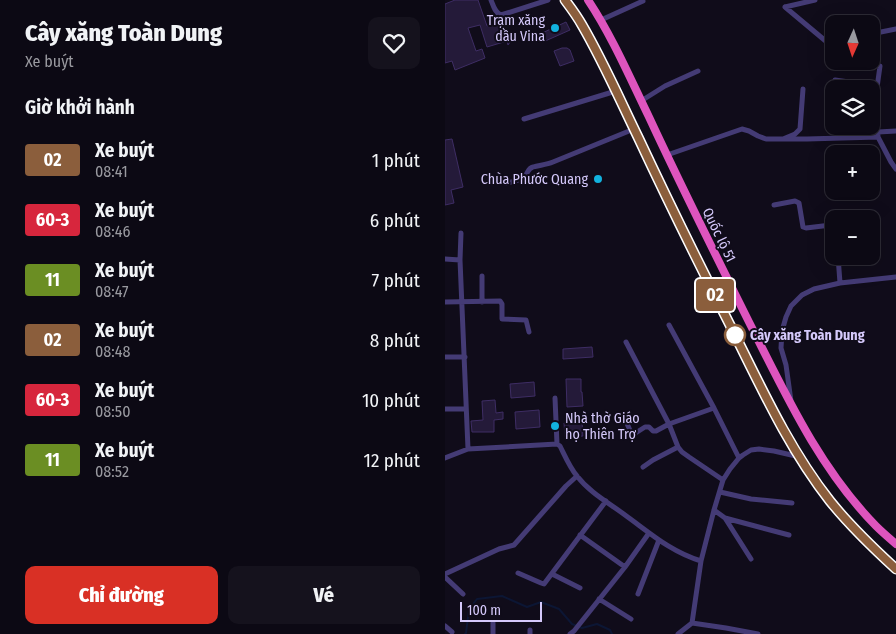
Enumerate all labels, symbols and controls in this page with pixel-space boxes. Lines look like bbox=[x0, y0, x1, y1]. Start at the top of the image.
place label: Trạm xăng dầu Vina bbox=[487, 12, 545, 45]
north arrow bbox=[825, 15, 880, 70]
map controls bbox=[825, 15, 880, 265]
button: heart bbox=[368, 17, 420, 69]
text: Cây xăng Toàn Dung bbox=[25, 19, 222, 47]
marker: Trạm xăng dầu Vina bbox=[549, 22, 561, 34]
text: Xe buýt bbox=[25, 52, 74, 71]
button: layers bbox=[825, 80, 880, 135]
text: Giờ khởi hành bbox=[25, 96, 135, 119]
text: Xe buýt bbox=[95, 139, 154, 162]
button: + bbox=[825, 145, 880, 200]
text: 02 bbox=[44, 149, 62, 171]
text: 1 phút bbox=[372, 149, 420, 172]
text: 08:41 bbox=[95, 162, 128, 181]
place label: Chùa Phước Quang bbox=[481, 171, 588, 188]
marker: Chùa Phước Quang bbox=[592, 173, 604, 185]
text: Xe buýt bbox=[95, 199, 154, 222]
street label: Quốc lộ 51 bbox=[699, 205, 740, 265]
text: 60-3 bbox=[36, 209, 69, 231]
text: 6 phút bbox=[370, 209, 420, 232]
button: − bbox=[825, 210, 880, 265]
text: 08:46 bbox=[95, 222, 130, 241]
text: Xe buýt bbox=[95, 259, 154, 282]
text: 11 bbox=[45, 269, 60, 291]
text: 7 phút bbox=[372, 269, 420, 292]
line badge: 02 bbox=[693, 279, 737, 311]
text: 08:47 bbox=[95, 282, 129, 301]
text: 02 bbox=[706, 284, 724, 306]
text: Xe buýt bbox=[95, 319, 154, 342]
marker: Cây xăng Toàn Dung bbox=[724, 324, 746, 346]
place label: Cây xăng Toàn Dung bbox=[750, 327, 865, 344]
text: 02 bbox=[44, 329, 62, 351]
text: 8 phút bbox=[370, 329, 420, 352]
text: 08:48 bbox=[95, 342, 130, 361]
text: Xe buýt bbox=[95, 379, 154, 402]
text: 60-3 bbox=[36, 389, 69, 411]
text: 10 phút bbox=[362, 389, 420, 412]
text: 08:50 bbox=[95, 402, 130, 421]
place label: Nhà thờ Giáo họ Thiên Trợ bbox=[565, 410, 640, 443]
marker: Nhà thờ Giáo họ Thiên Trợ bbox=[549, 420, 561, 432]
text: Xe buýt bbox=[95, 439, 154, 462]
text: 11 bbox=[45, 449, 60, 471]
text: 12 phút bbox=[363, 449, 420, 472]
text: 08:52 bbox=[95, 462, 129, 481]
button: Chỉ đường bbox=[25, 566, 218, 624]
button: Vé bbox=[228, 566, 420, 624]
scale bar bbox=[460, 599, 543, 622]
text: 100 m bbox=[467, 602, 501, 619]

